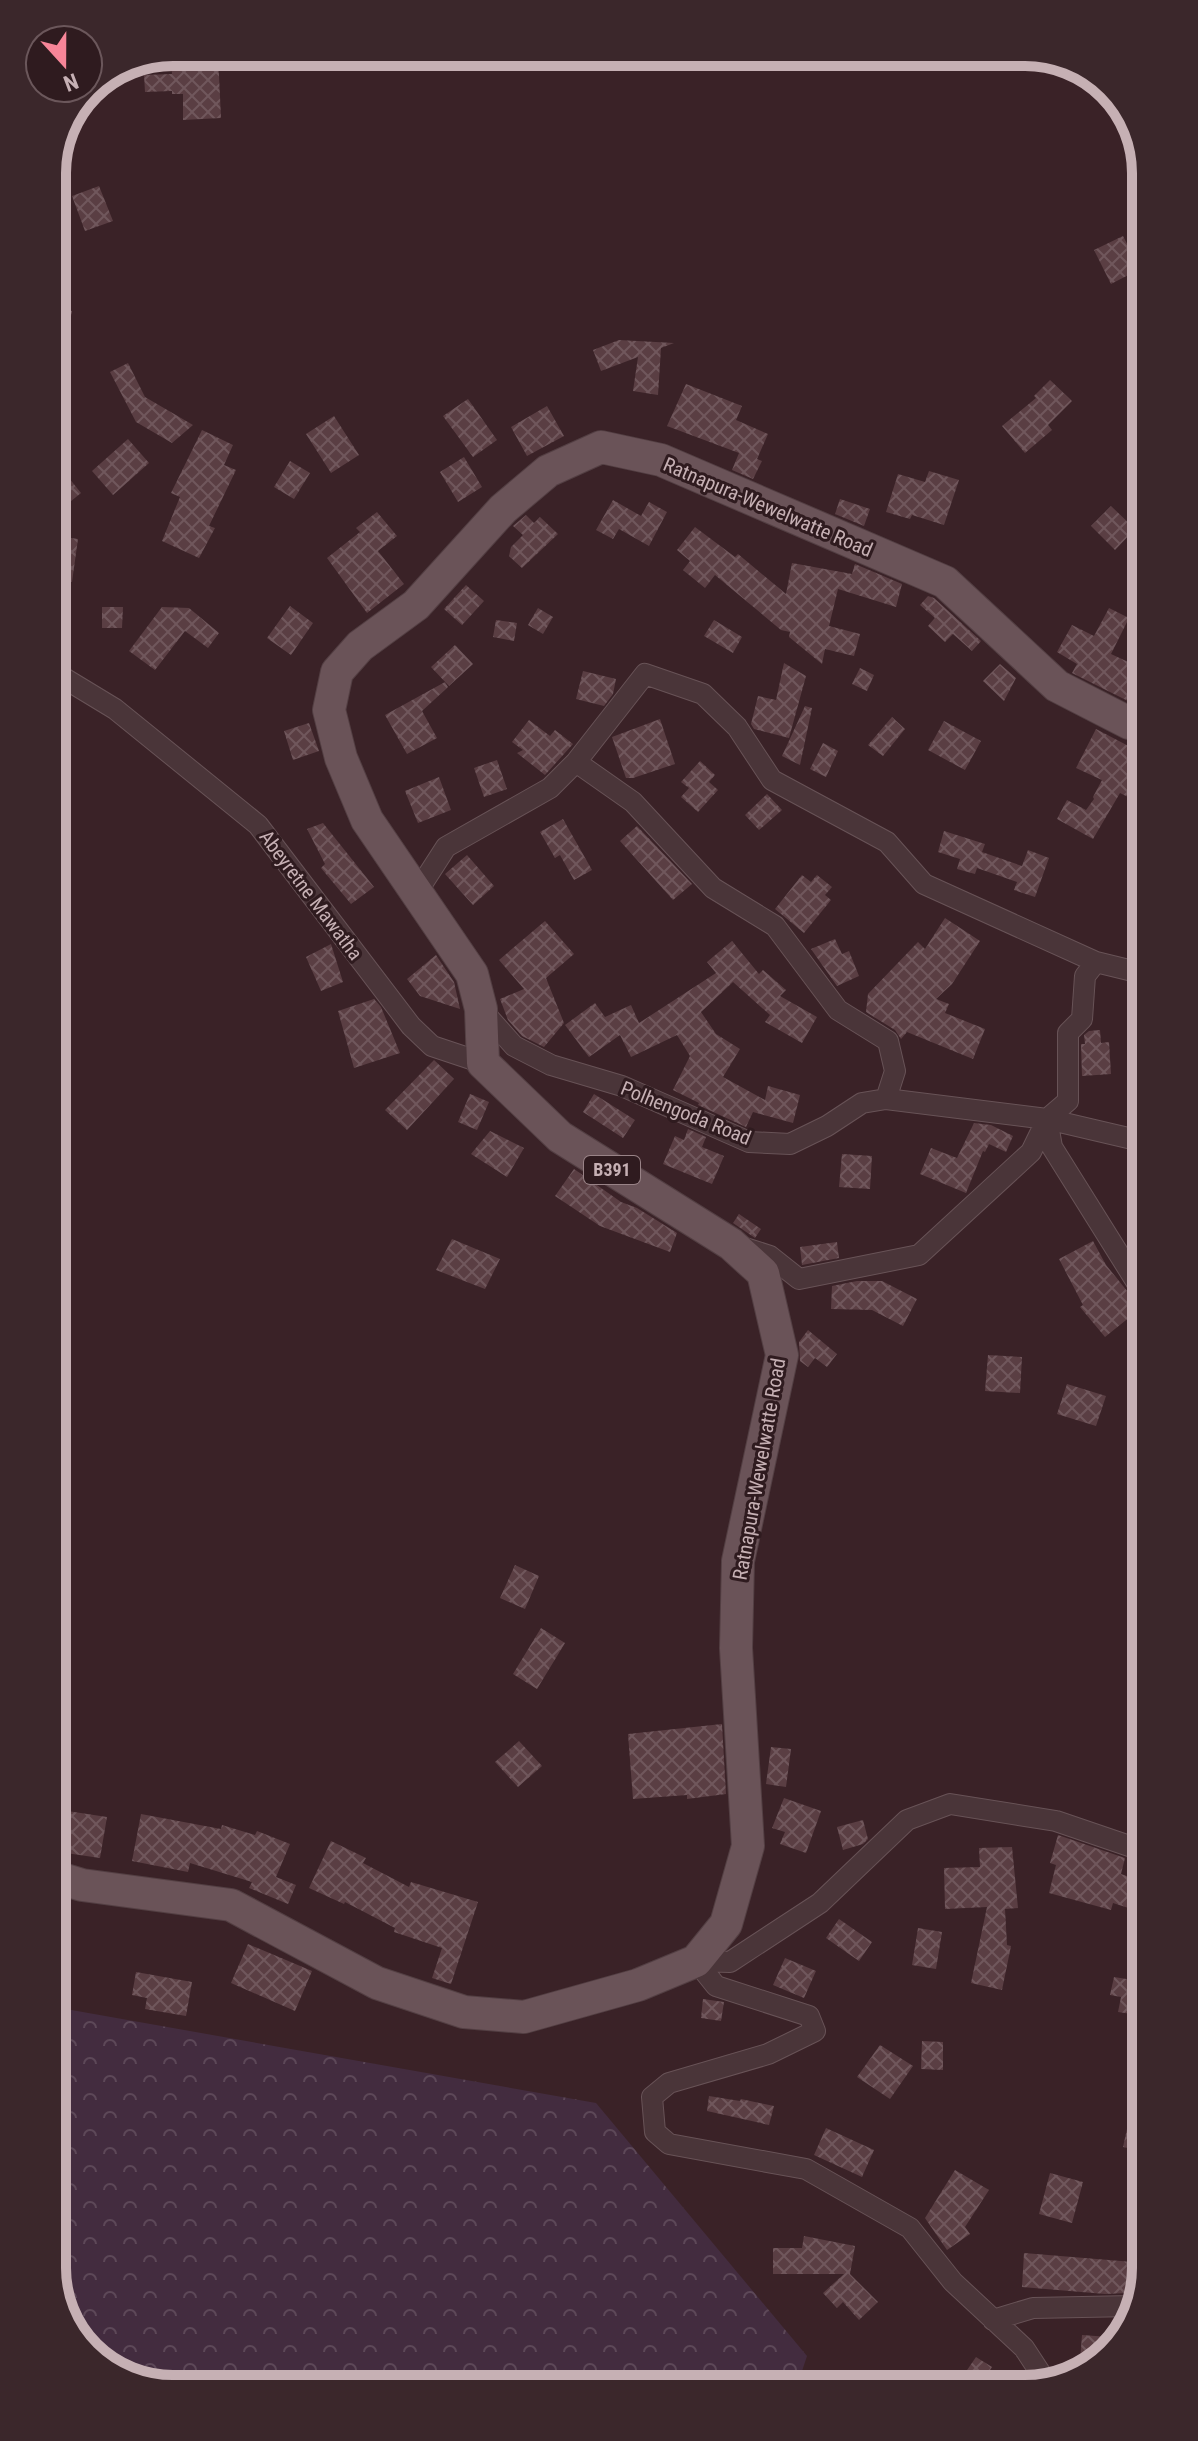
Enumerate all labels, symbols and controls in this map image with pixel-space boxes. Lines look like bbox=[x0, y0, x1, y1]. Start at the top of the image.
north arrow bbox=[24, 24, 104, 104]
text: N bbox=[60, 68, 82, 96]
street label: Ratnapura-Wewelwatte Road bbox=[660, 452, 876, 562]
street label: Abeyretne Mawatha bbox=[254, 825, 368, 965]
street label: Polhengoda Road bbox=[617, 1076, 755, 1150]
road number: B391 bbox=[584, 1156, 640, 1184]
street label: Ratnapura-Wewelwatte Road bbox=[728, 1356, 790, 1582]

